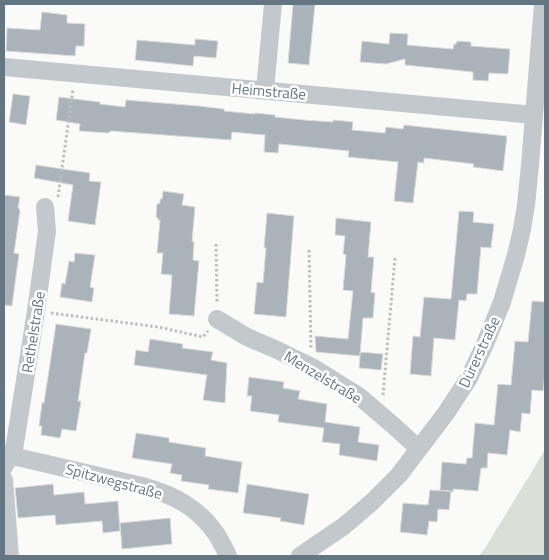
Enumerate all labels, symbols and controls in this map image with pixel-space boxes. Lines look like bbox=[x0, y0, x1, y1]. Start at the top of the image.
street label: Heimstraße bbox=[231, 76, 307, 106]
street label: Rethelstraße bbox=[15, 290, 51, 374]
street label: Dürerstraße bbox=[452, 312, 506, 392]
street label: Menzelstraße bbox=[280, 345, 366, 409]
street label: Spitzwegstraße bbox=[63, 457, 165, 505]

